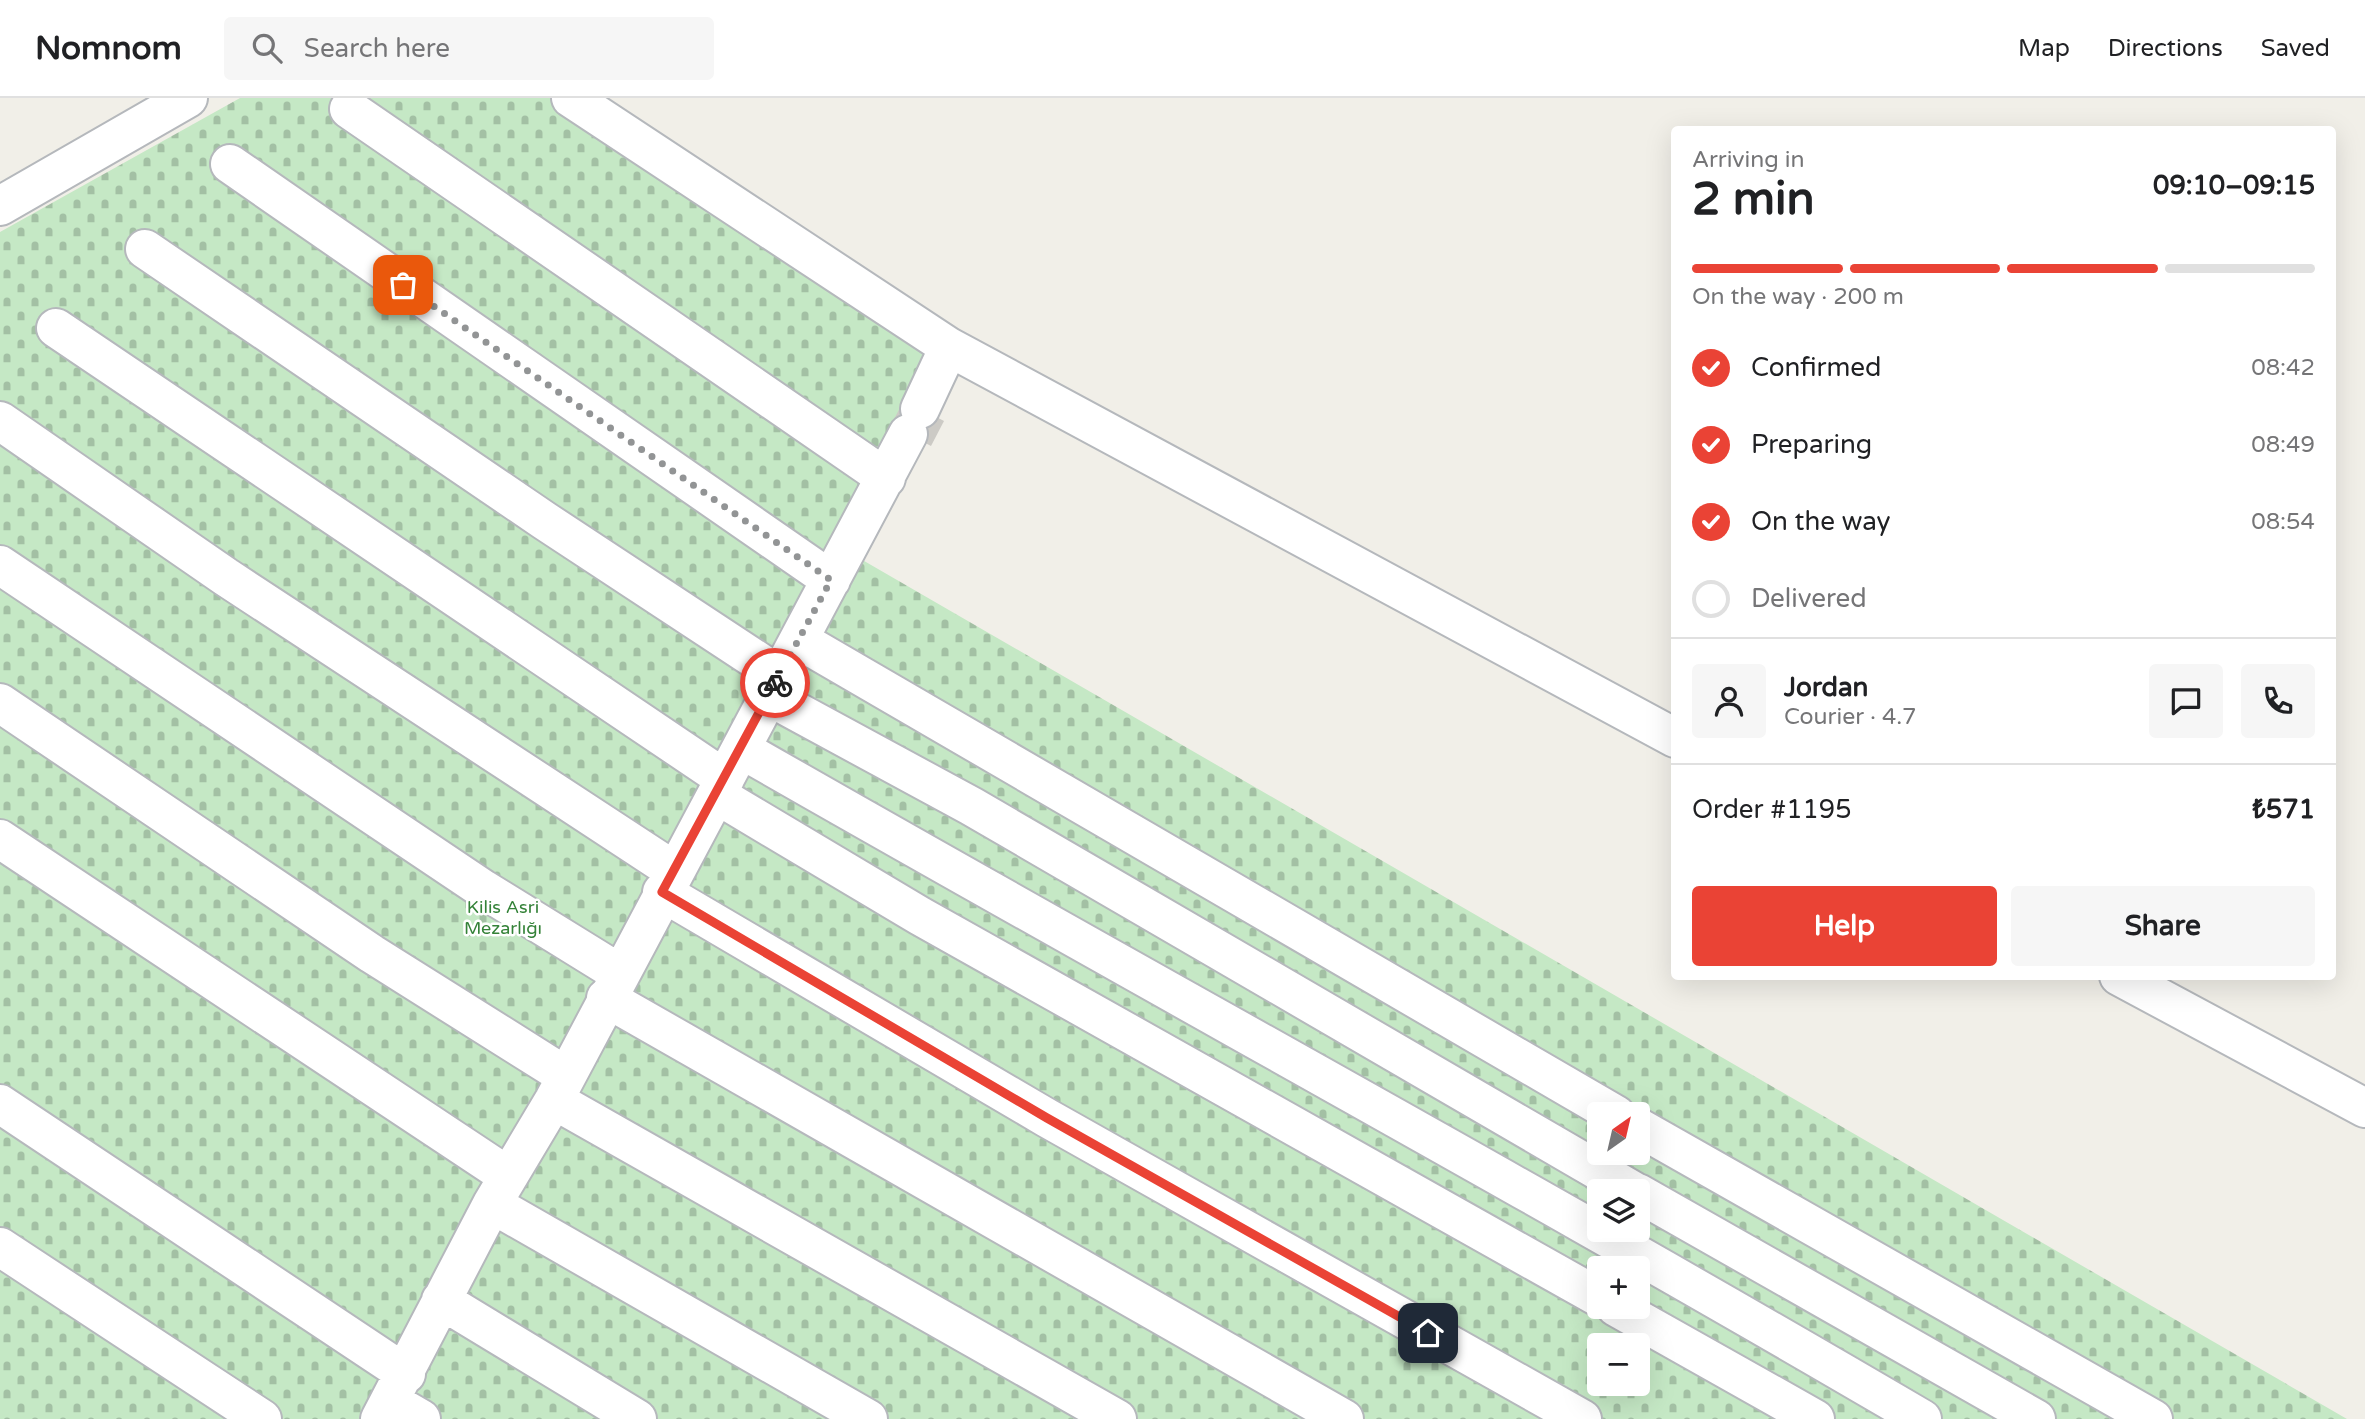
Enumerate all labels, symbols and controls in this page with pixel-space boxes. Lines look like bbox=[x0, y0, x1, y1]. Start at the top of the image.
search box bbox=[224, 17, 714, 80]
text: Nomnom bbox=[35, 29, 182, 68]
icon: search bbox=[248, 29, 286, 67]
text: Search here bbox=[304, 33, 450, 64]
text: Map bbox=[2018, 34, 2070, 63]
text: Directions bbox=[2108, 34, 2223, 63]
text: Saved bbox=[2261, 34, 2330, 63]
text: Arriving in bbox=[1692, 146, 1805, 174]
text: 09:10–09:15 bbox=[2153, 170, 2315, 201]
text: 2 min bbox=[1692, 172, 1815, 227]
pin bbox=[373, 255, 433, 315]
icon: bag bbox=[384, 266, 422, 304]
text: On the way · 200 m bbox=[1692, 283, 1904, 311]
icon: check bbox=[1692, 349, 1730, 387]
text: Confirmed bbox=[1751, 352, 1881, 383]
text: 08:42 bbox=[2251, 354, 2315, 382]
icon: check bbox=[1692, 426, 1730, 464]
text: Preparing bbox=[1751, 429, 1872, 460]
text: 08:49 bbox=[2251, 431, 2315, 459]
icon: check bbox=[1692, 503, 1730, 541]
text: On the way bbox=[1751, 506, 1891, 537]
text: 08:54 bbox=[2251, 508, 2315, 536]
text: Delivered bbox=[1751, 583, 1867, 614]
courier bbox=[740, 648, 810, 718]
icon: bike bbox=[756, 664, 794, 702]
button: person bbox=[1692, 664, 1766, 738]
button: chat bbox=[2149, 664, 2223, 738]
button: phone bbox=[2241, 664, 2315, 738]
text: Jordan bbox=[1784, 672, 1868, 703]
text: Courier · 4.7 bbox=[1784, 703, 1917, 731]
text: Order #1195 bbox=[1692, 794, 1852, 825]
text: ₺571 bbox=[2252, 794, 2315, 825]
button: Help bbox=[1692, 886, 1997, 966]
button: Share bbox=[2011, 886, 2315, 966]
park label: Kilis Asri Mezarlığı bbox=[464, 896, 542, 939]
north arrow bbox=[1587, 1102, 1650, 1166]
map controls bbox=[1587, 1102, 1650, 1396]
button: layers bbox=[1587, 1179, 1650, 1242]
button: + bbox=[1587, 1256, 1650, 1319]
pin bbox=[1398, 1303, 1458, 1363]
icon: home bbox=[1409, 1314, 1447, 1352]
button: − bbox=[1587, 1333, 1650, 1396]

